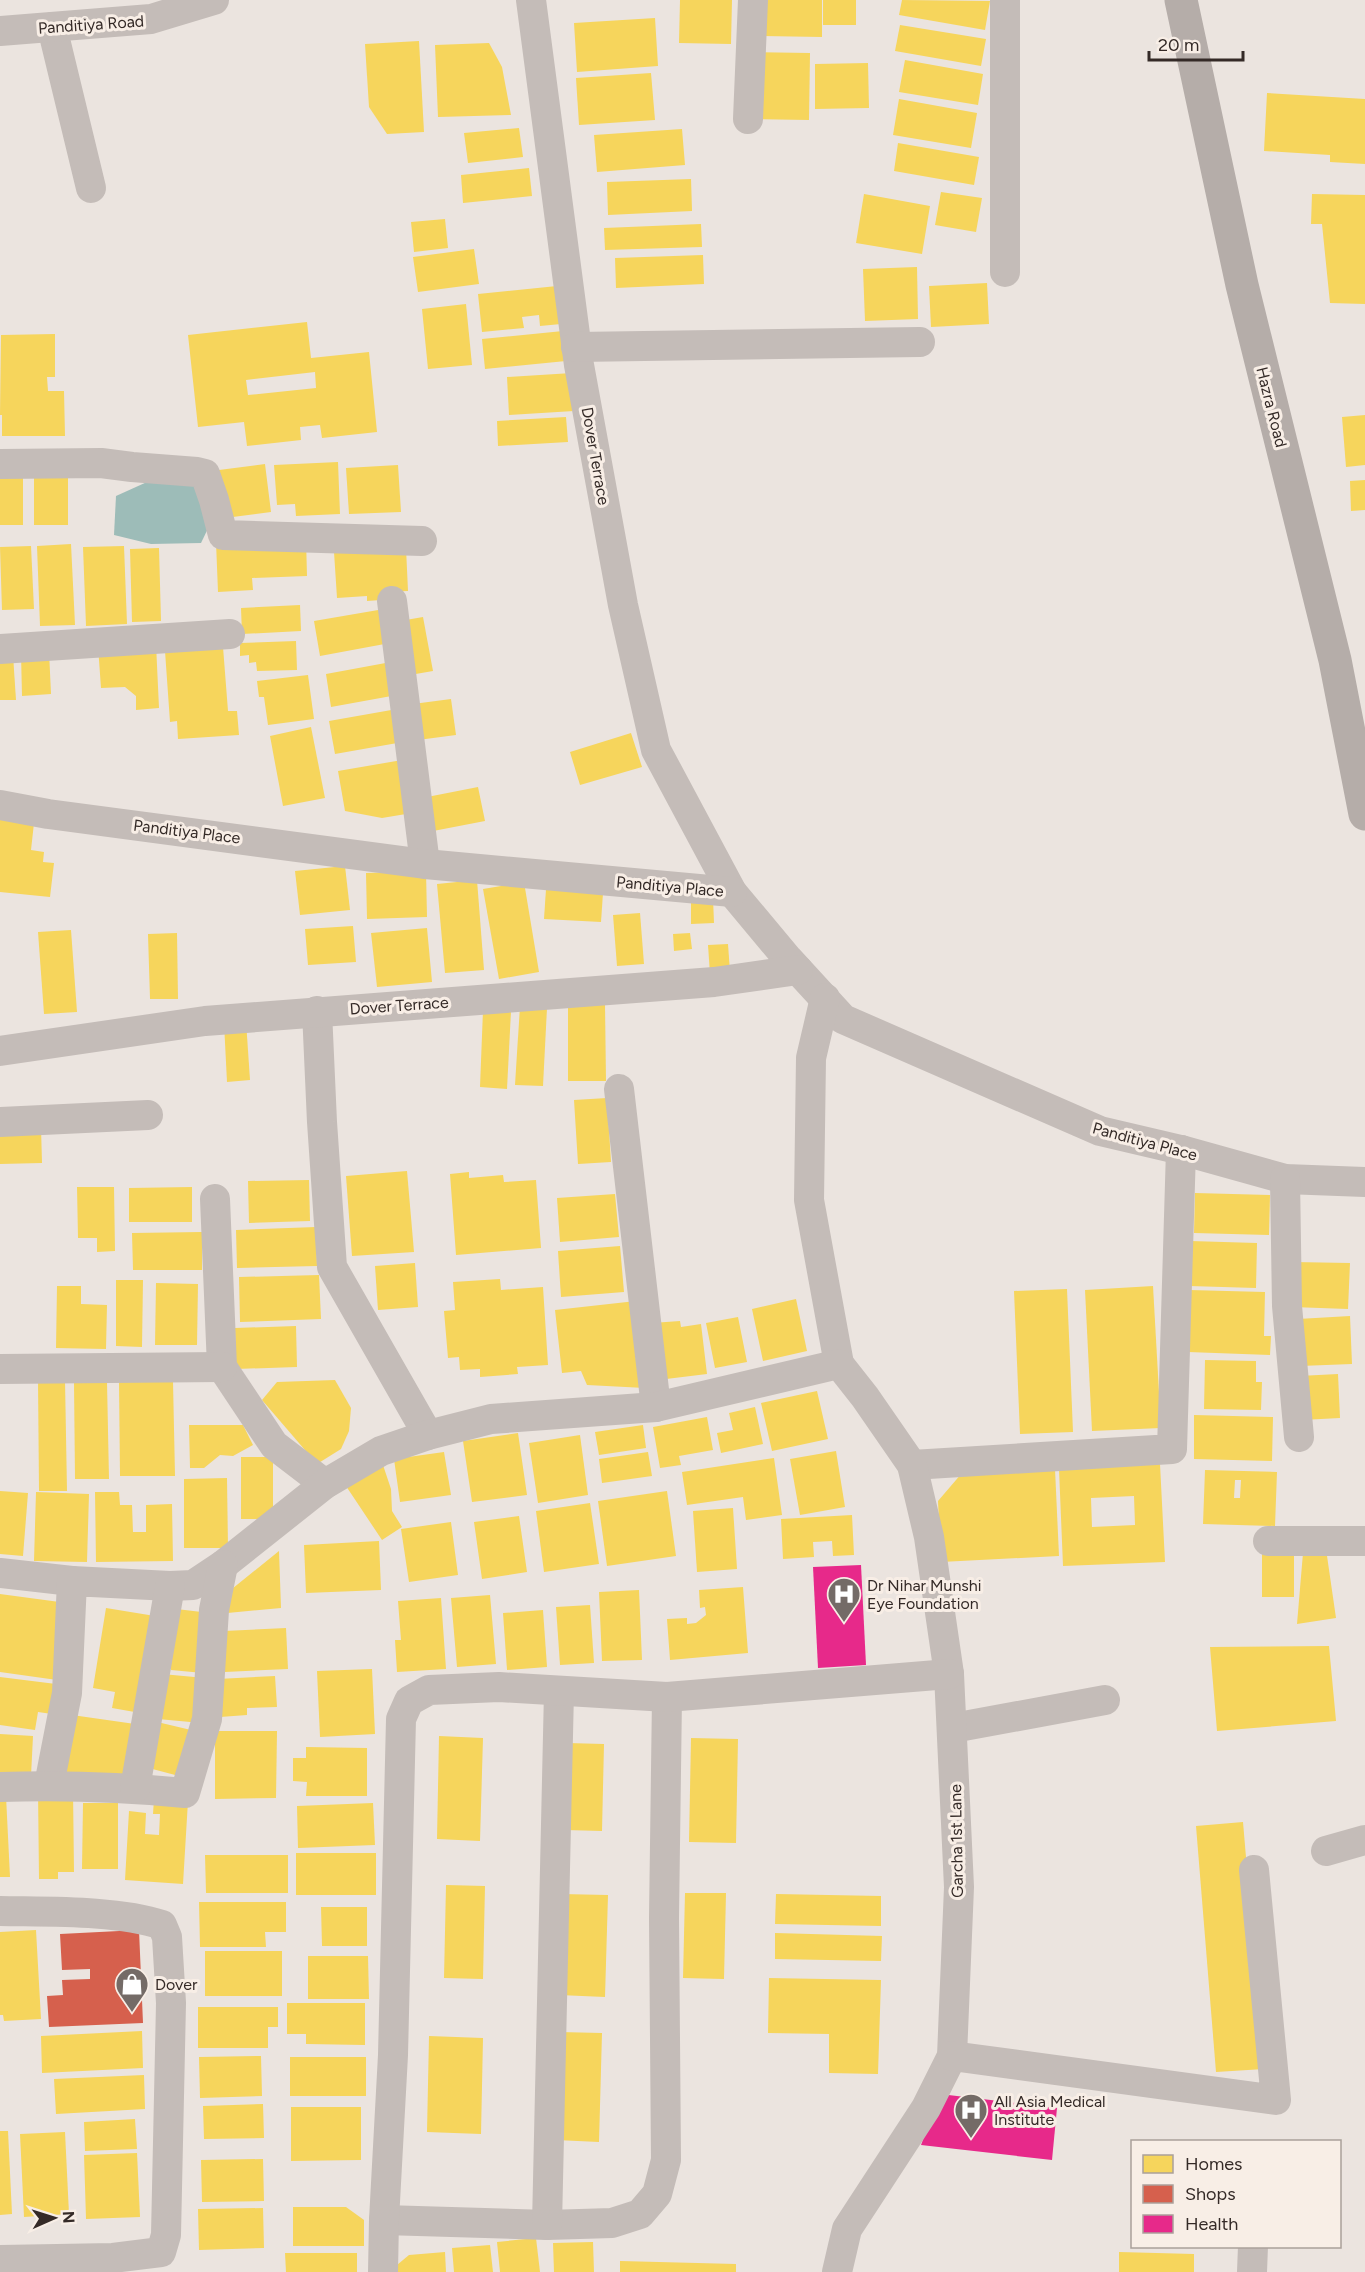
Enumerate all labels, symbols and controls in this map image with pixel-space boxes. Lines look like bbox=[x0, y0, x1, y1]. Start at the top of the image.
street label: Panditiya Road bbox=[37, 11, 145, 38]
scale bar bbox=[1149, 24, 1244, 62]
text: 20 m bbox=[1158, 34, 1199, 56]
street label: Hazra Road bbox=[1252, 365, 1291, 449]
street label: Dover Terrace bbox=[578, 406, 614, 507]
street label: Panditiya Place bbox=[132, 816, 242, 848]
street label: Panditiya Place bbox=[615, 872, 725, 901]
street label: Dover Terrace bbox=[349, 993, 449, 1018]
street label: Panditiya Place bbox=[1090, 1118, 1200, 1165]
hospital icon: Dr Nihar Munshi Eye Foundation bbox=[826, 1576, 862, 1623]
place label: Dr Nihar Munshi Eye Foundation bbox=[867, 1576, 981, 1613]
street label: Garcha 1st Lane bbox=[946, 1784, 967, 1898]
shop icon: Dover bbox=[114, 1966, 150, 2013]
place label: Dover bbox=[155, 1975, 198, 1994]
hospital icon: All Asia Medical Institute bbox=[953, 2092, 989, 2139]
place label: All Asia Medical Institute bbox=[994, 2092, 1106, 2129]
legend bbox=[1131, 2140, 1341, 2248]
text: Homes bbox=[1185, 2153, 1243, 2175]
text: Shops bbox=[1185, 2183, 1236, 2205]
north arrow bbox=[24, 2188, 84, 2248]
text: N bbox=[59, 2211, 78, 2224]
text: Health bbox=[1185, 2213, 1238, 2235]

